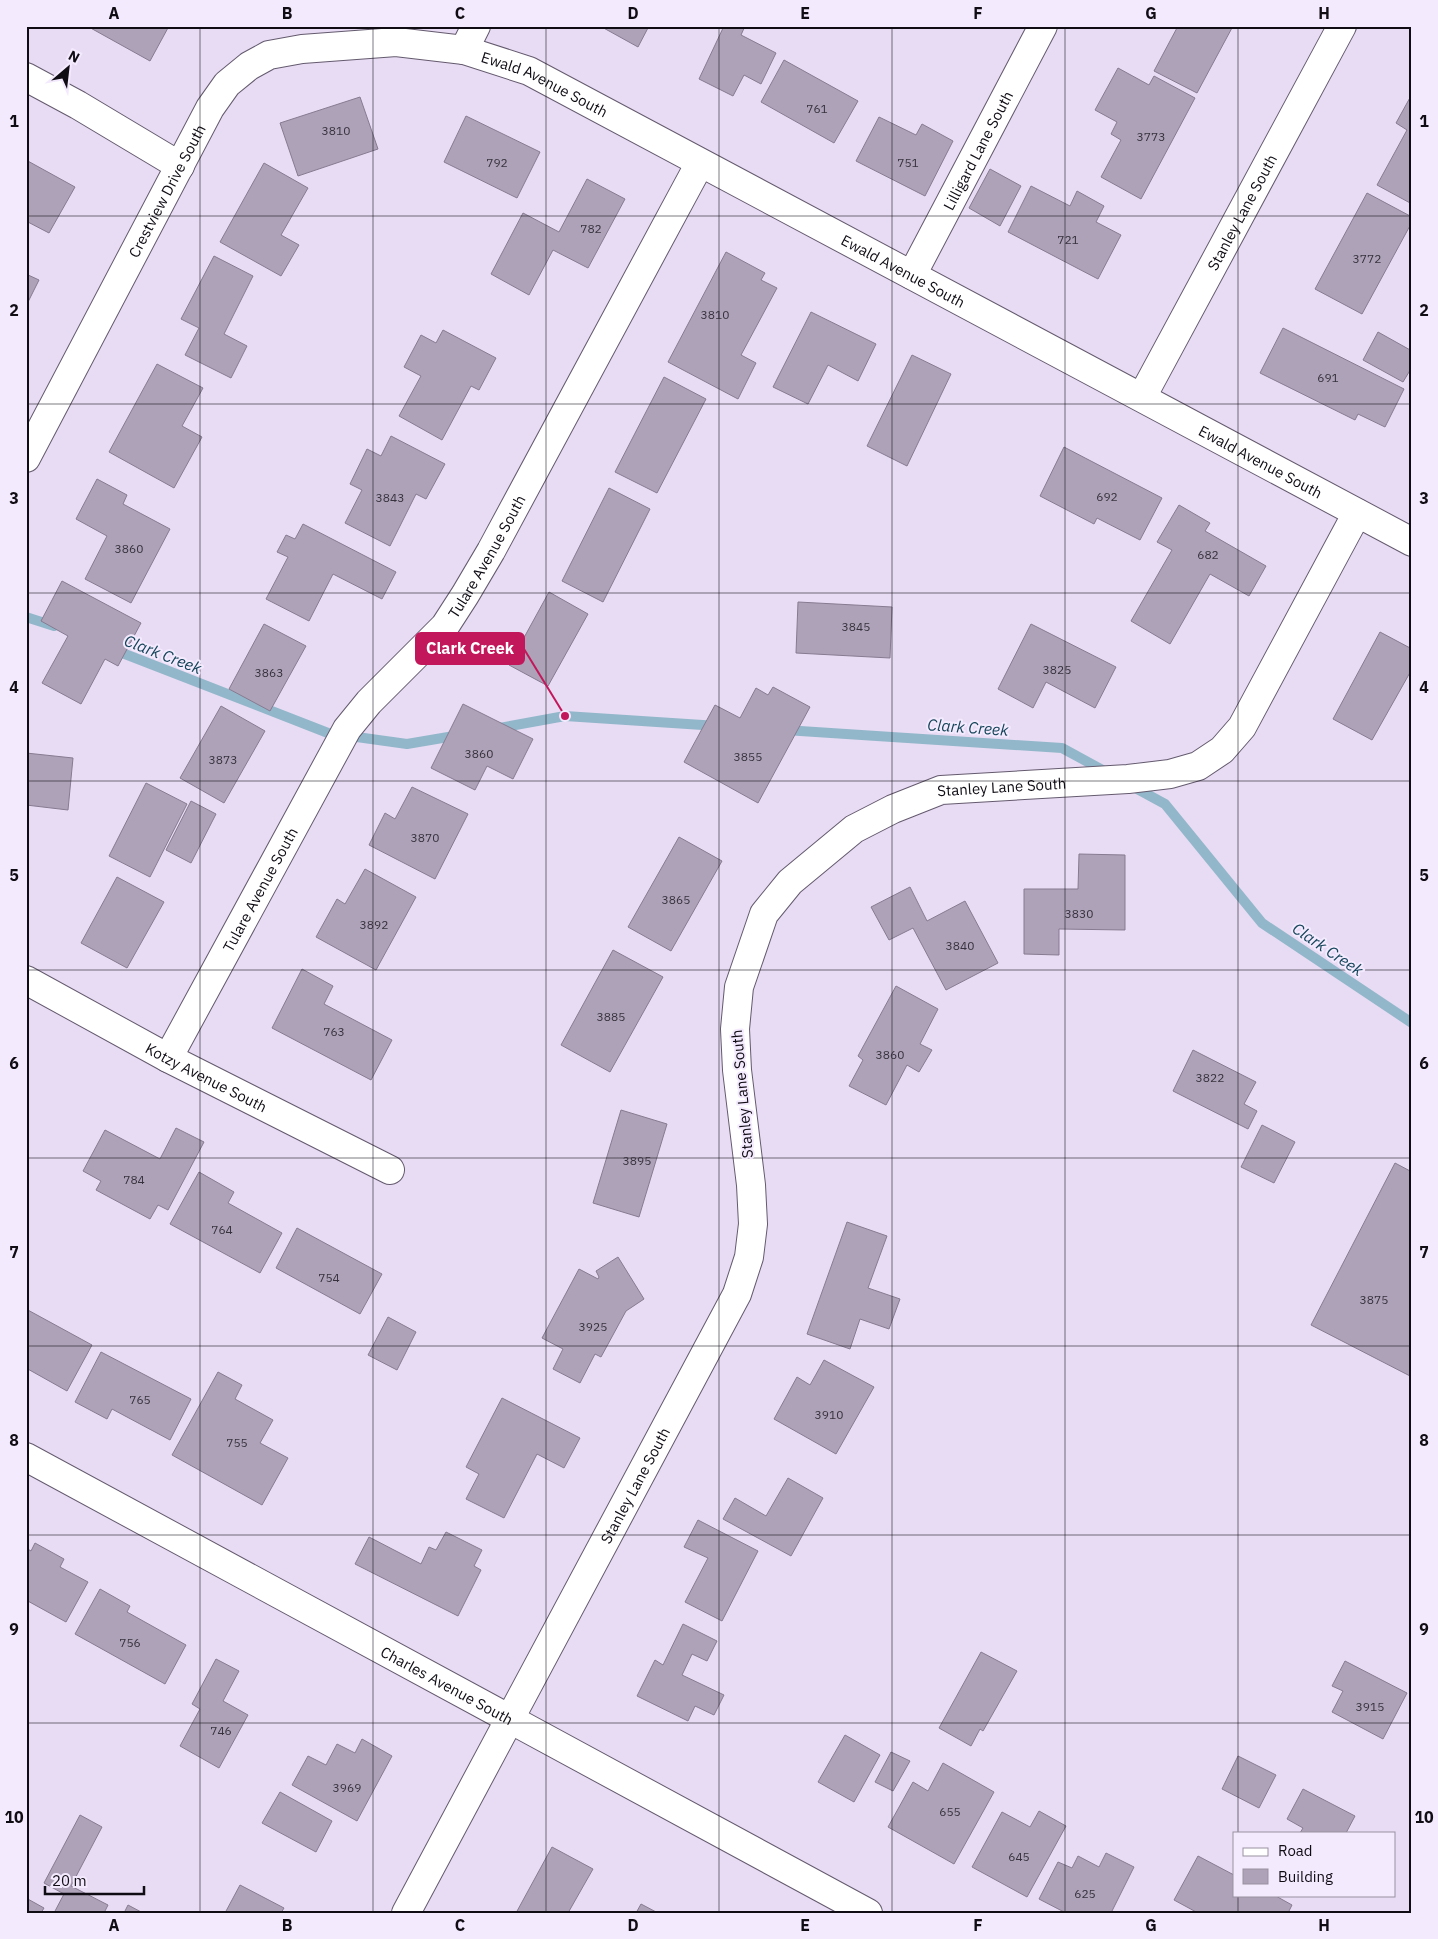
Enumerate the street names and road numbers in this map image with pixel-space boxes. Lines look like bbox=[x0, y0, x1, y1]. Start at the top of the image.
street label: Ewald Avenue South bbox=[479, 47, 611, 121]
street label: Lilligard Lane South bbox=[939, 87, 1017, 213]
street label: Crestview Drive South bbox=[124, 121, 209, 261]
street label: Stanley Lane South bbox=[1203, 151, 1281, 274]
street label: Ewald Avenue South bbox=[838, 230, 969, 311]
street label: Ewald Avenue South bbox=[1196, 421, 1326, 502]
street label: Tulare Avenue South bbox=[443, 491, 529, 621]
street label: Stanley Lane South bbox=[937, 773, 1067, 800]
street label: Tulare Avenue South bbox=[218, 824, 301, 955]
street label: Stanley Lane South bbox=[727, 1029, 757, 1159]
street label: Kotzy Avenue South bbox=[142, 1038, 270, 1116]
street label: Stanley Lane South bbox=[596, 1424, 674, 1547]
street label: Charles Avenue South bbox=[378, 1642, 517, 1729]

